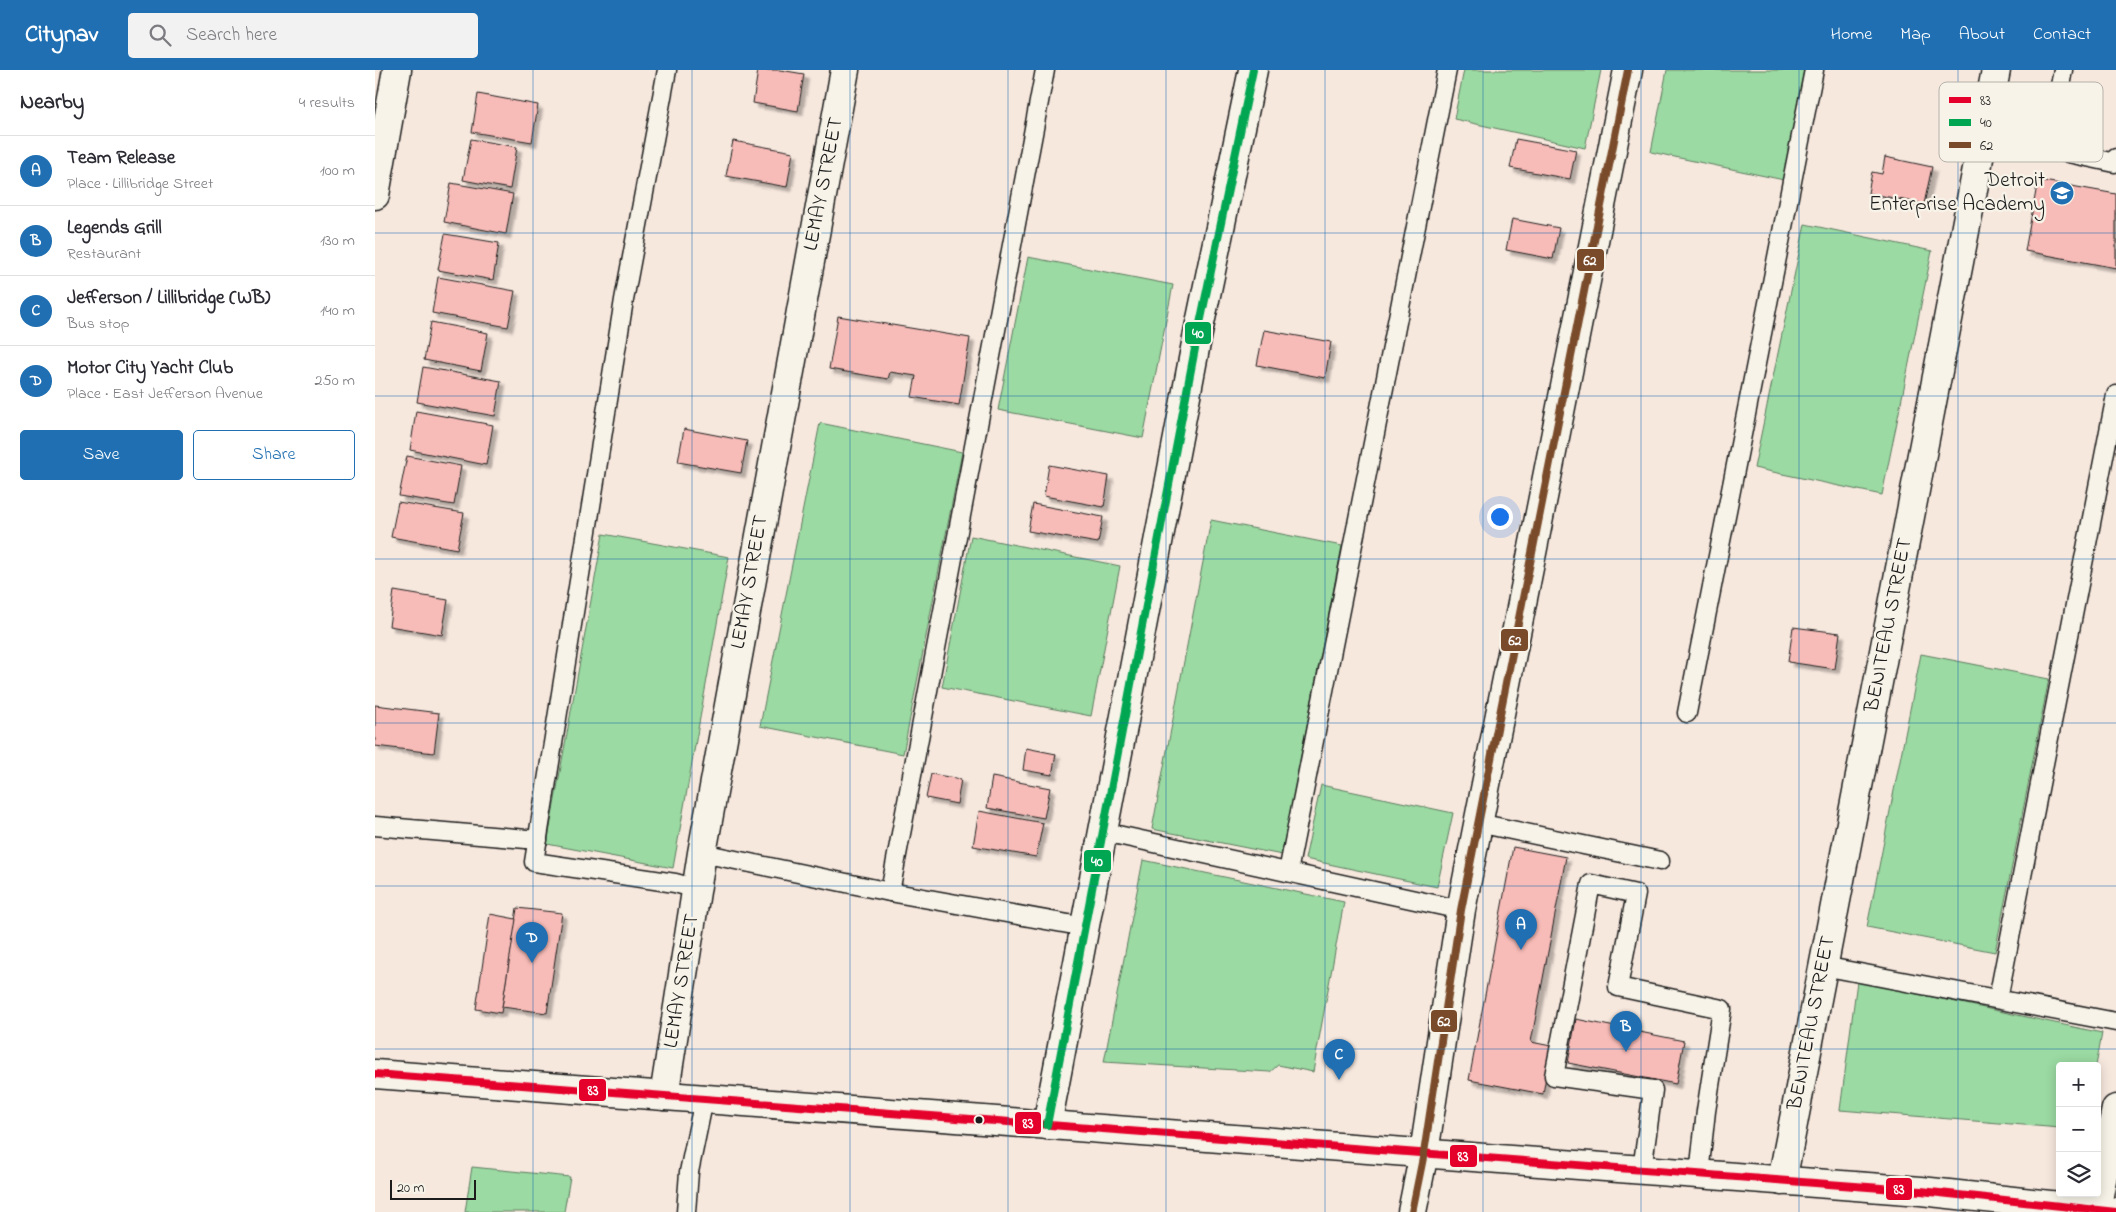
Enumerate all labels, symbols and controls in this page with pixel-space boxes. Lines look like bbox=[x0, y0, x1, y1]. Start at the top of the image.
search box bbox=[128, 13, 478, 58]
text: Citynav bbox=[25, 18, 98, 53]
icon: search bbox=[146, 21, 174, 49]
text: Search here bbox=[186, 22, 277, 49]
text: Home bbox=[1831, 22, 1872, 48]
text: Map bbox=[1900, 22, 1931, 48]
text: About bbox=[1959, 22, 2005, 48]
text: Contact bbox=[2033, 22, 2091, 48]
legend bbox=[1939, 82, 2103, 162]
text: Nearby bbox=[20, 88, 84, 118]
text: 4 results bbox=[299, 91, 355, 115]
text: 83 bbox=[1980, 91, 1991, 112]
text: 40 bbox=[1980, 113, 1992, 134]
street label: LEMAY STREET bbox=[796, 115, 852, 253]
text: 62 bbox=[1980, 136, 1993, 157]
text: Team Release bbox=[67, 145, 175, 172]
text: A bbox=[31, 159, 41, 183]
text: 100 m bbox=[320, 159, 355, 183]
place label: Detroit Enterprise Academy bbox=[1869, 166, 2045, 222]
text: Place · Lillibridge Street bbox=[67, 172, 213, 196]
school or university icon: Detroit Enterprise Academy bbox=[2049, 180, 2075, 206]
text: Legends Grill bbox=[67, 215, 162, 242]
text: B bbox=[31, 229, 41, 253]
text: 130 m bbox=[320, 229, 355, 253]
text: Restaurant bbox=[67, 242, 141, 266]
line badge: 62 bbox=[1576, 248, 1605, 272]
text: 62 bbox=[1582, 251, 1597, 272]
text: Jefferson / Lillibridge (WB) bbox=[67, 285, 270, 312]
text: C bbox=[32, 299, 40, 323]
text: 140 m bbox=[320, 299, 355, 323]
text: Bus stop bbox=[67, 312, 130, 336]
line badge: 40 bbox=[1184, 321, 1212, 345]
text: 40 bbox=[1191, 324, 1204, 345]
text: Motor City Yacht Club bbox=[67, 355, 233, 382]
text: D bbox=[30, 369, 42, 393]
text: 250 m bbox=[315, 369, 355, 393]
text: Place · East Jefferson Avenue bbox=[67, 382, 263, 406]
button: Save bbox=[20, 430, 183, 480]
button: Share bbox=[193, 430, 355, 480]
your location bbox=[1487, 504, 1513, 530]
street label: LEMAY STREET bbox=[723, 513, 777, 651]
street label: BENITEAU STREET bbox=[1857, 535, 1921, 716]
line badge: 62 bbox=[1500, 628, 1529, 652]
text: 62 bbox=[1507, 631, 1522, 652]
line badge: 40 bbox=[1083, 849, 1112, 873]
text: 40 bbox=[1090, 852, 1103, 873]
pin: A bbox=[1505, 909, 1537, 950]
street label: LEMAY STREET bbox=[657, 912, 707, 1050]
pin: D bbox=[516, 922, 548, 963]
street label: BENITEAU STREET bbox=[1780, 933, 1844, 1114]
line badge: 62 bbox=[1430, 1009, 1458, 1033]
pin: B bbox=[1610, 1011, 1642, 1052]
text: 62 bbox=[1436, 1012, 1451, 1033]
pin: C bbox=[1323, 1039, 1355, 1080]
map controls bbox=[2056, 1062, 2101, 1197]
button: + bbox=[2056, 1062, 2101, 1107]
line badge: 83 bbox=[578, 1078, 607, 1102]
text: 83 bbox=[586, 1081, 599, 1102]
button: − bbox=[2056, 1107, 2101, 1152]
line badge: 83 bbox=[1014, 1111, 1042, 1135]
text: 83 bbox=[1021, 1114, 1034, 1135]
unlabelled marker bbox=[974, 1115, 984, 1125]
line badge: 83 bbox=[1449, 1144, 1478, 1168]
text: 83 bbox=[1456, 1147, 1469, 1168]
button: layers bbox=[2056, 1152, 2101, 1197]
scale bar bbox=[390, 1177, 476, 1200]
line badge: 83 bbox=[1885, 1177, 1913, 1201]
text: 20 m bbox=[397, 1178, 424, 1199]
text: 83 bbox=[1892, 1180, 1905, 1201]

